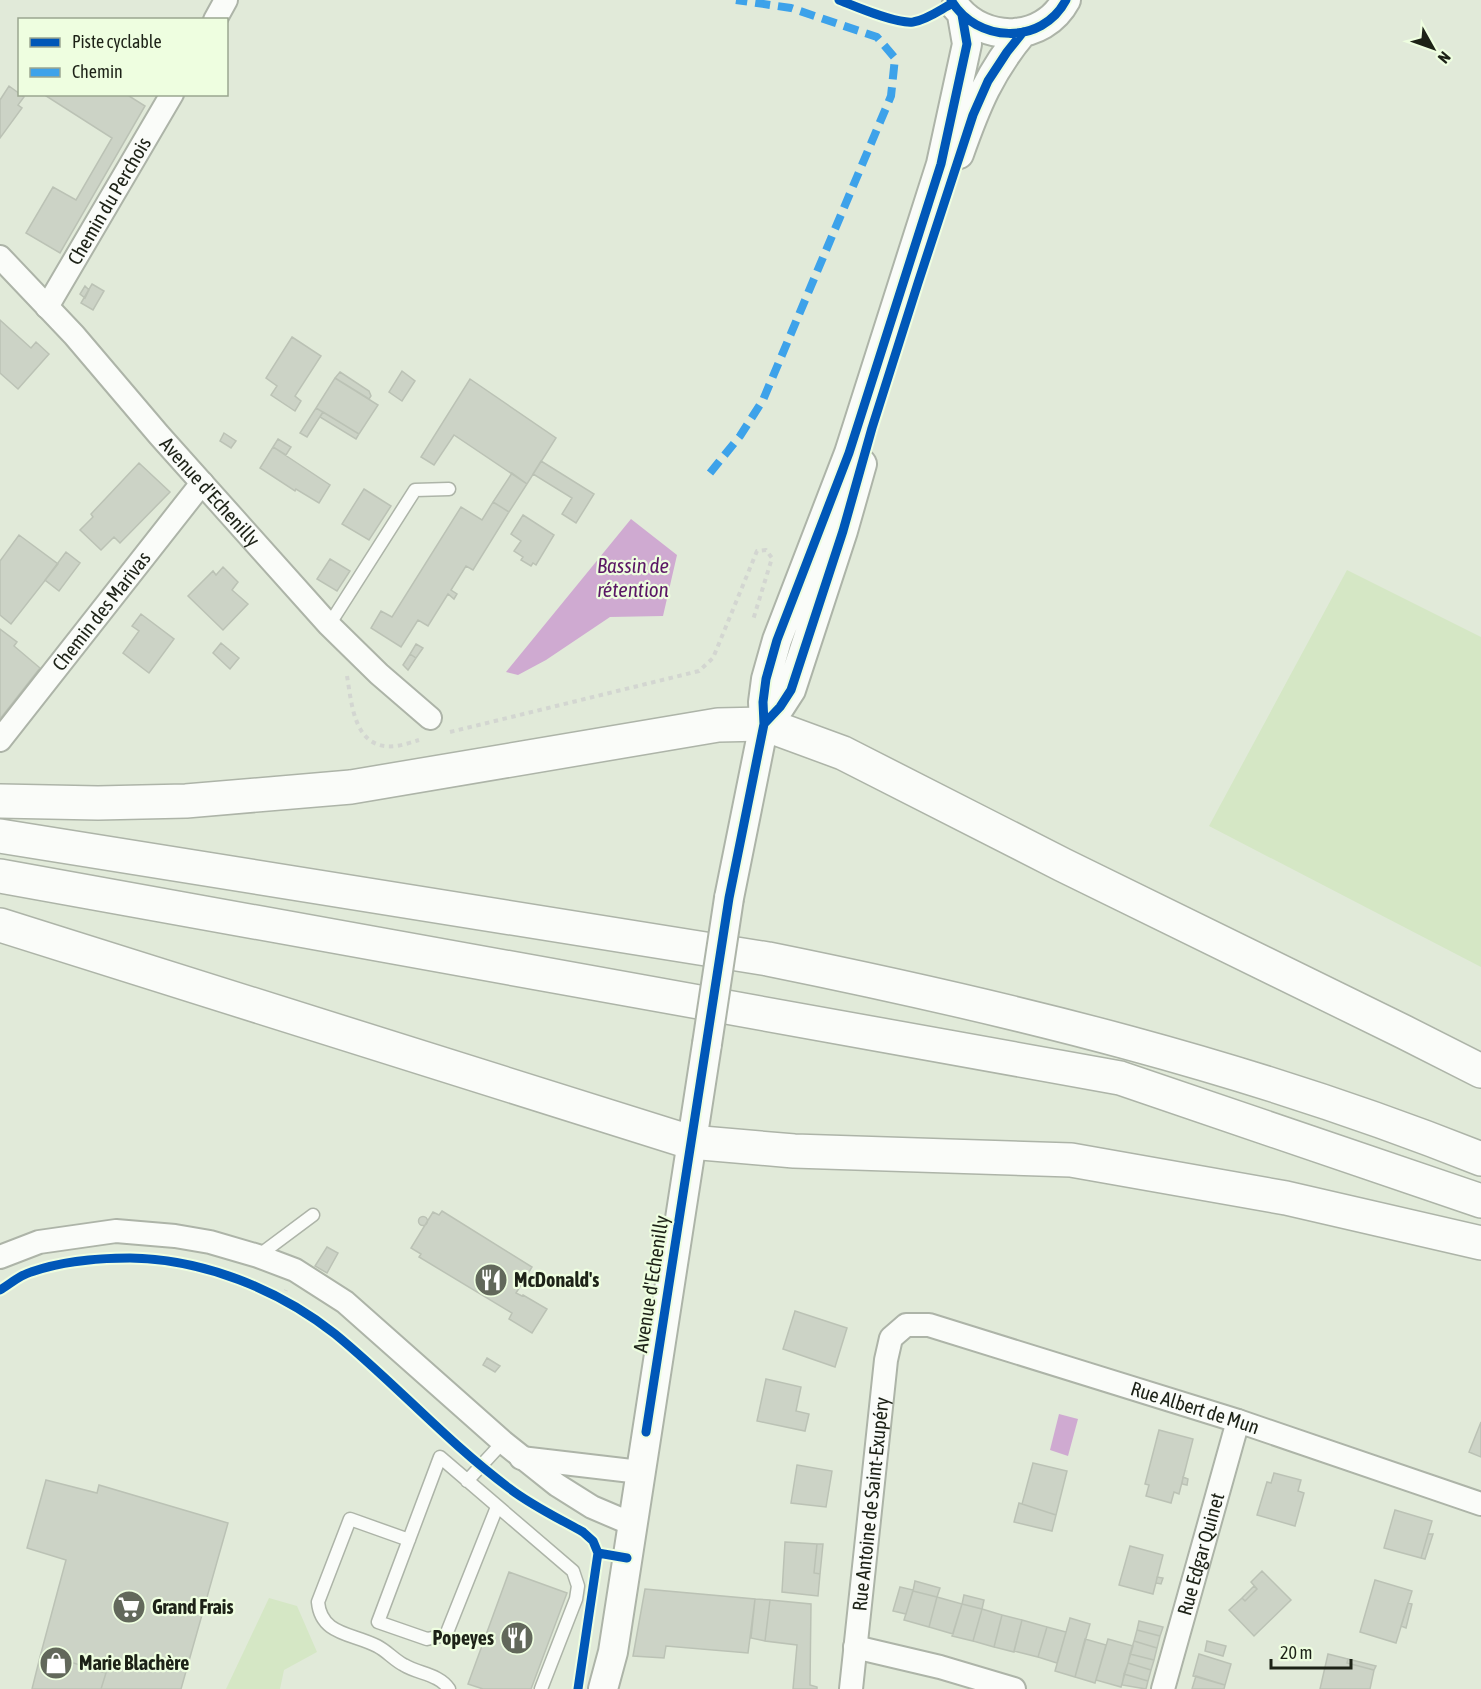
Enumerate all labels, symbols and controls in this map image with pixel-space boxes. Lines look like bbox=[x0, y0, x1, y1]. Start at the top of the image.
legend bbox=[18, 18, 228, 96]
north arrow bbox=[1403, 18, 1463, 78]
text: Piste cyclable bbox=[72, 31, 162, 52]
text: N bbox=[1435, 48, 1454, 67]
text: Chemin bbox=[72, 61, 123, 82]
street label: Chemin du Perchois bbox=[62, 133, 155, 269]
street label: Avenue d'Echenilly bbox=[155, 432, 265, 551]
street label: Chemin des Marivas bbox=[47, 547, 155, 675]
water label: Bassin de rétention bbox=[597, 553, 669, 601]
street label: Avenue d'Echenilly bbox=[628, 1214, 673, 1354]
restaurant icon: McDonald's bbox=[473, 1262, 509, 1298]
place label: McDonald's bbox=[514, 1268, 599, 1291]
street label: Rue Albert de Mun bbox=[1128, 1376, 1263, 1439]
street label: Rue Antoine de Saint-Exupéry bbox=[847, 1396, 893, 1612]
street label: Rue Edgar Quinet bbox=[1172, 1490, 1228, 1618]
supermarket icon: Grand Frais bbox=[111, 1589, 147, 1625]
place label: Grand Frais bbox=[152, 1595, 233, 1618]
restaurant icon: Popeyes bbox=[499, 1620, 535, 1656]
place label: Popeyes bbox=[432, 1626, 494, 1649]
scale bar bbox=[1271, 1632, 1350, 1670]
text: 20 m bbox=[1280, 1642, 1312, 1663]
shop icon: Marie Blachère bbox=[38, 1645, 74, 1681]
place label: Marie Blachère bbox=[79, 1651, 189, 1674]

